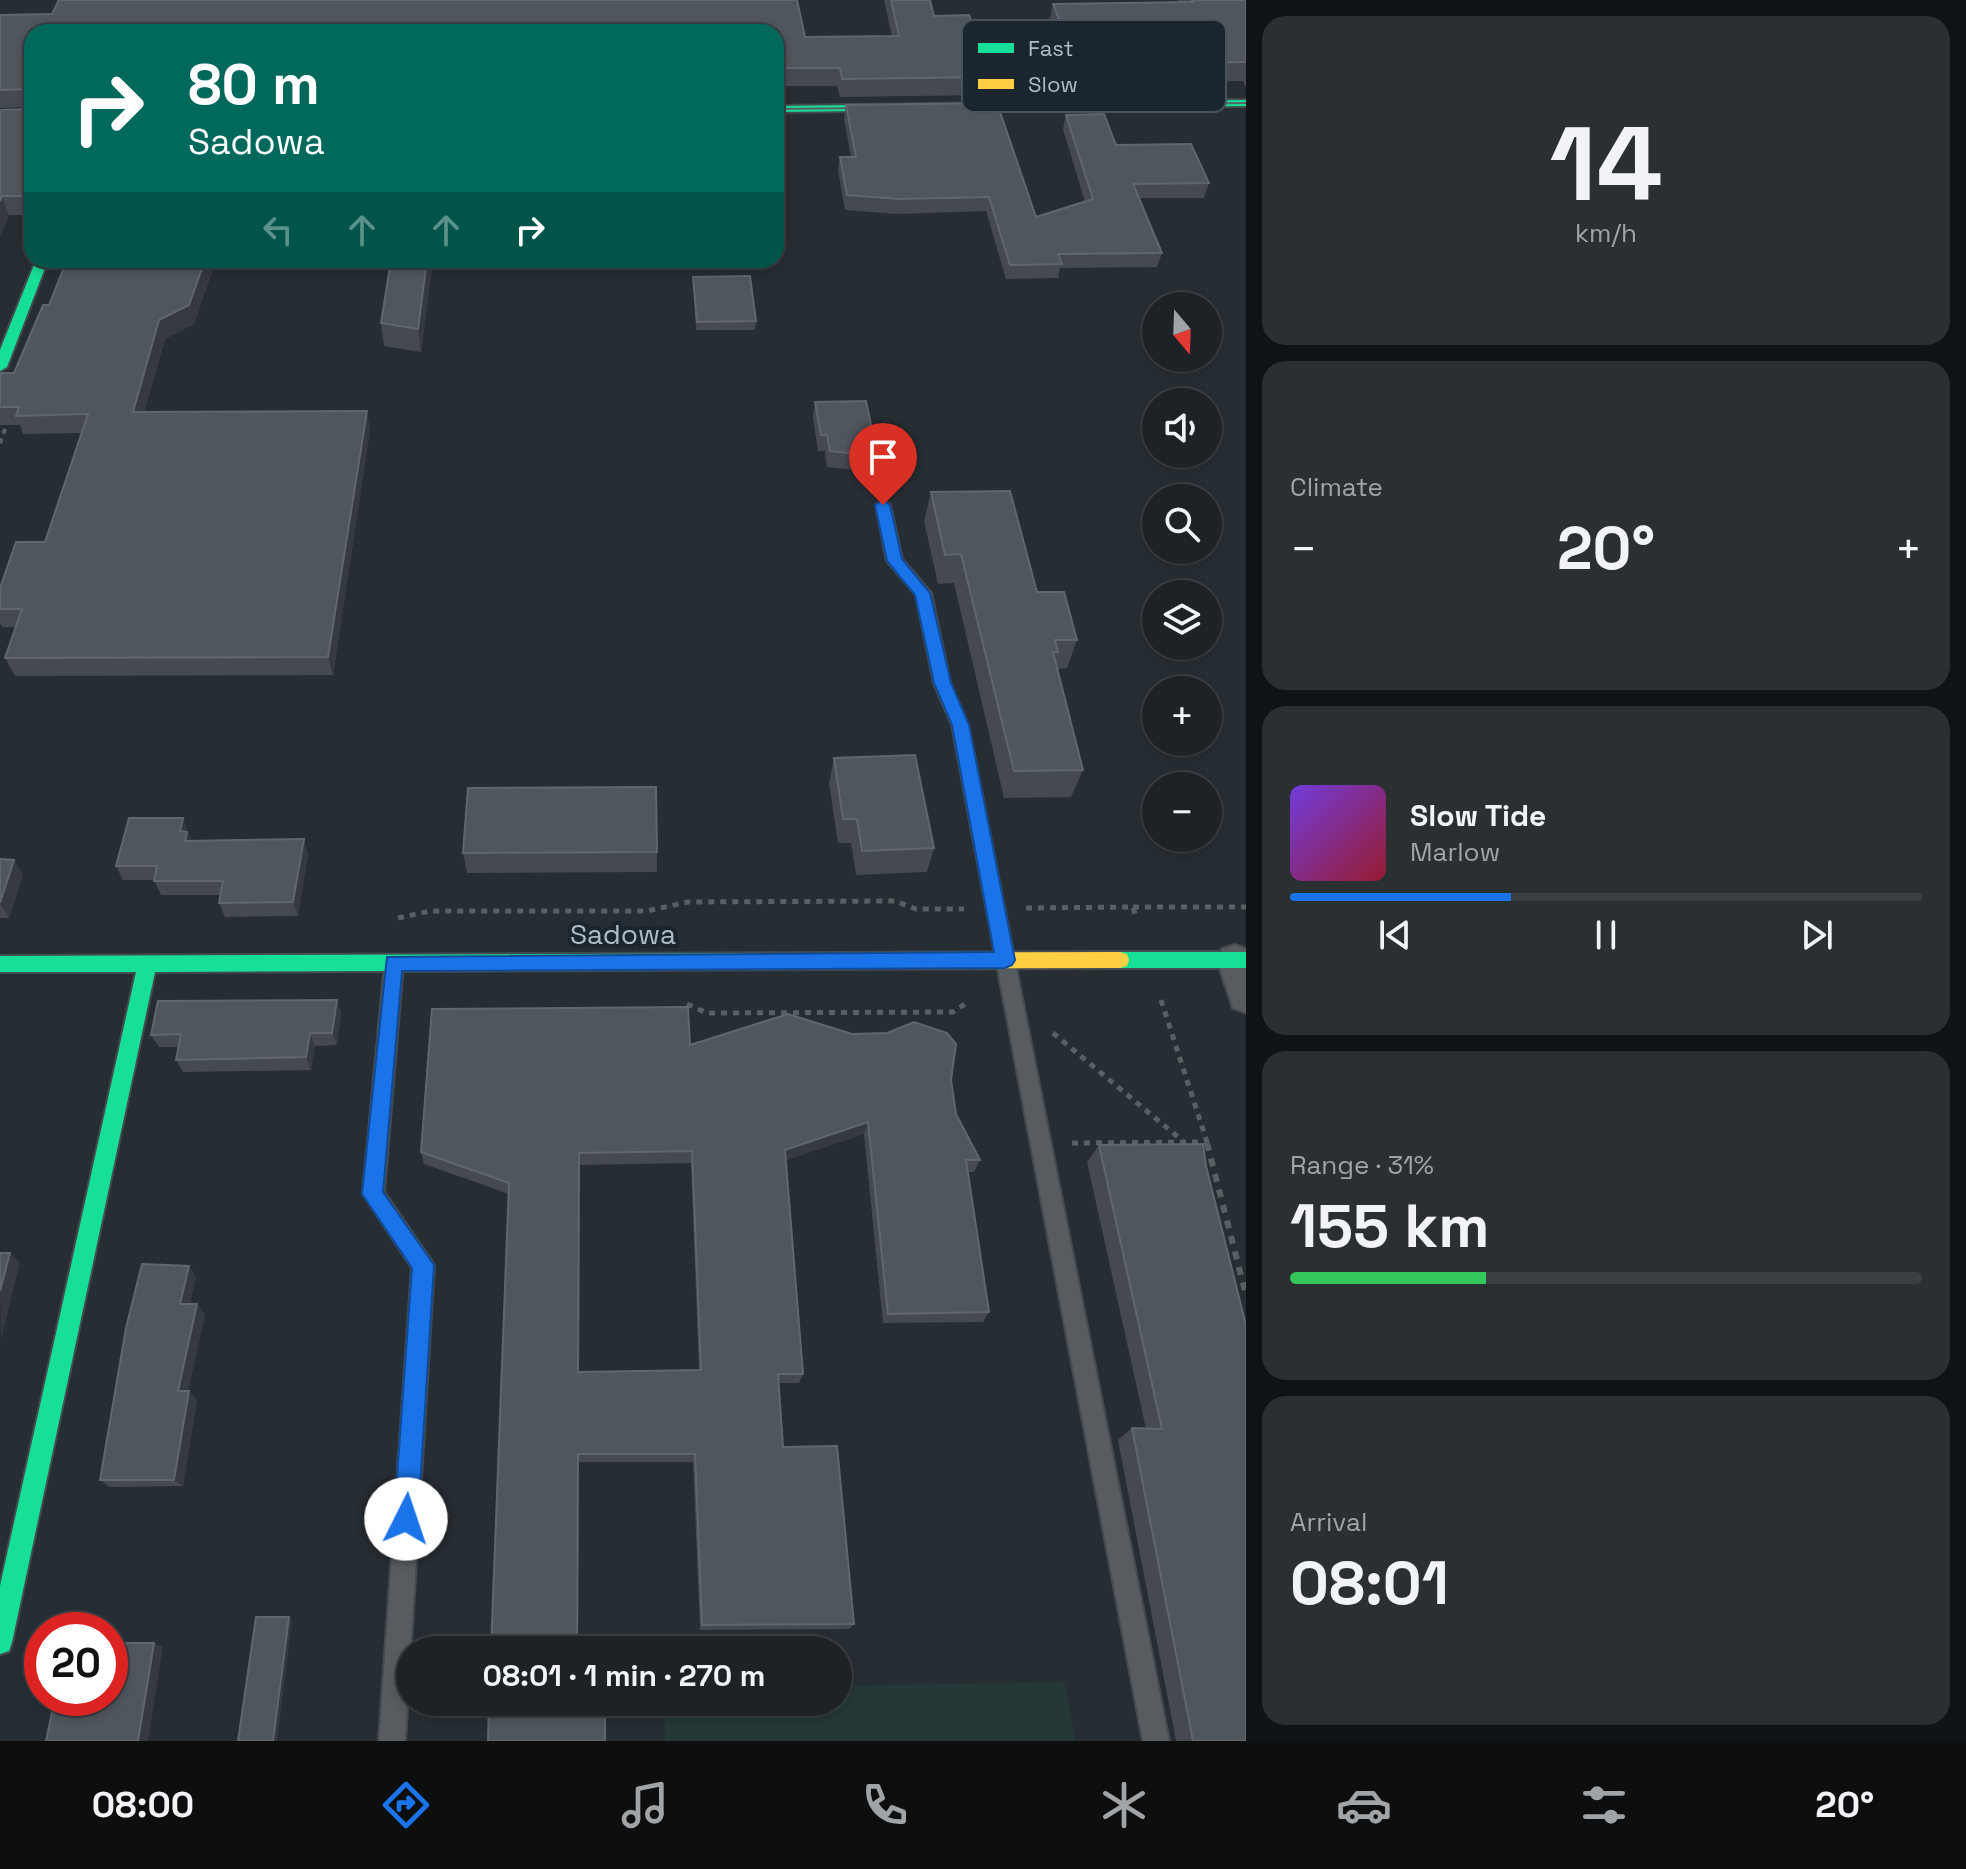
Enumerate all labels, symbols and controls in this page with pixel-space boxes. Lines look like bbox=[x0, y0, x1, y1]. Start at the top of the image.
legend bbox=[962, 20, 1226, 112]
text: Fast bbox=[1028, 34, 1074, 62]
text: 80 m bbox=[188, 49, 320, 120]
icon: right bbox=[56, 56, 160, 160]
text: Slow bbox=[1028, 70, 1078, 98]
text: 14 bbox=[1549, 98, 1663, 230]
text: Sadowa bbox=[188, 119, 325, 165]
icon: left bbox=[256, 208, 300, 252]
icon: ahead bbox=[340, 208, 384, 252]
icon: ahead bbox=[424, 208, 468, 252]
icon: right bbox=[508, 208, 552, 252]
text: km/h bbox=[1575, 216, 1637, 250]
north arrow bbox=[1142, 292, 1222, 372]
map controls bbox=[1142, 292, 1222, 852]
button: sound bbox=[1142, 388, 1222, 468]
pin bbox=[849, 423, 917, 505]
icon: arrive bbox=[861, 435, 905, 479]
text: Climate bbox=[1290, 470, 1383, 504]
button: search bbox=[1142, 484, 1222, 564]
text: 20° bbox=[1557, 510, 1655, 587]
text: − bbox=[1290, 521, 1317, 577]
text: + bbox=[1895, 521, 1922, 577]
button: layers bbox=[1142, 580, 1222, 660]
button: + bbox=[1142, 676, 1222, 756]
button: − bbox=[1142, 772, 1222, 852]
text: Slow Tide bbox=[1410, 796, 1546, 835]
text: Marlow bbox=[1410, 835, 1500, 869]
icon: previous bbox=[1373, 913, 1417, 957]
icon: pause bbox=[1584, 913, 1628, 957]
icon: next bbox=[1795, 913, 1839, 957]
street label: Sadowa bbox=[570, 916, 676, 952]
text: Range · 31% bbox=[1290, 1148, 1434, 1182]
text: 155 km bbox=[1290, 1188, 1489, 1265]
position arrow bbox=[364, 1477, 448, 1561]
text: Arrival bbox=[1290, 1505, 1367, 1539]
text: 08:01 bbox=[1290, 1545, 1449, 1622]
speed limit sign: 20 bbox=[24, 1612, 128, 1716]
text: 08:01 · 1 min · 270 m bbox=[483, 1656, 765, 1695]
icon: directions bbox=[378, 1777, 434, 1833]
icon: music bbox=[617, 1777, 673, 1833]
icon: phone bbox=[857, 1777, 913, 1833]
icon: climate bbox=[1096, 1777, 1152, 1833]
icon: car bbox=[1336, 1777, 1392, 1833]
icon: filters bbox=[1576, 1777, 1632, 1833]
text: 08:00 bbox=[92, 1782, 194, 1828]
text: 20° bbox=[1815, 1782, 1874, 1828]

